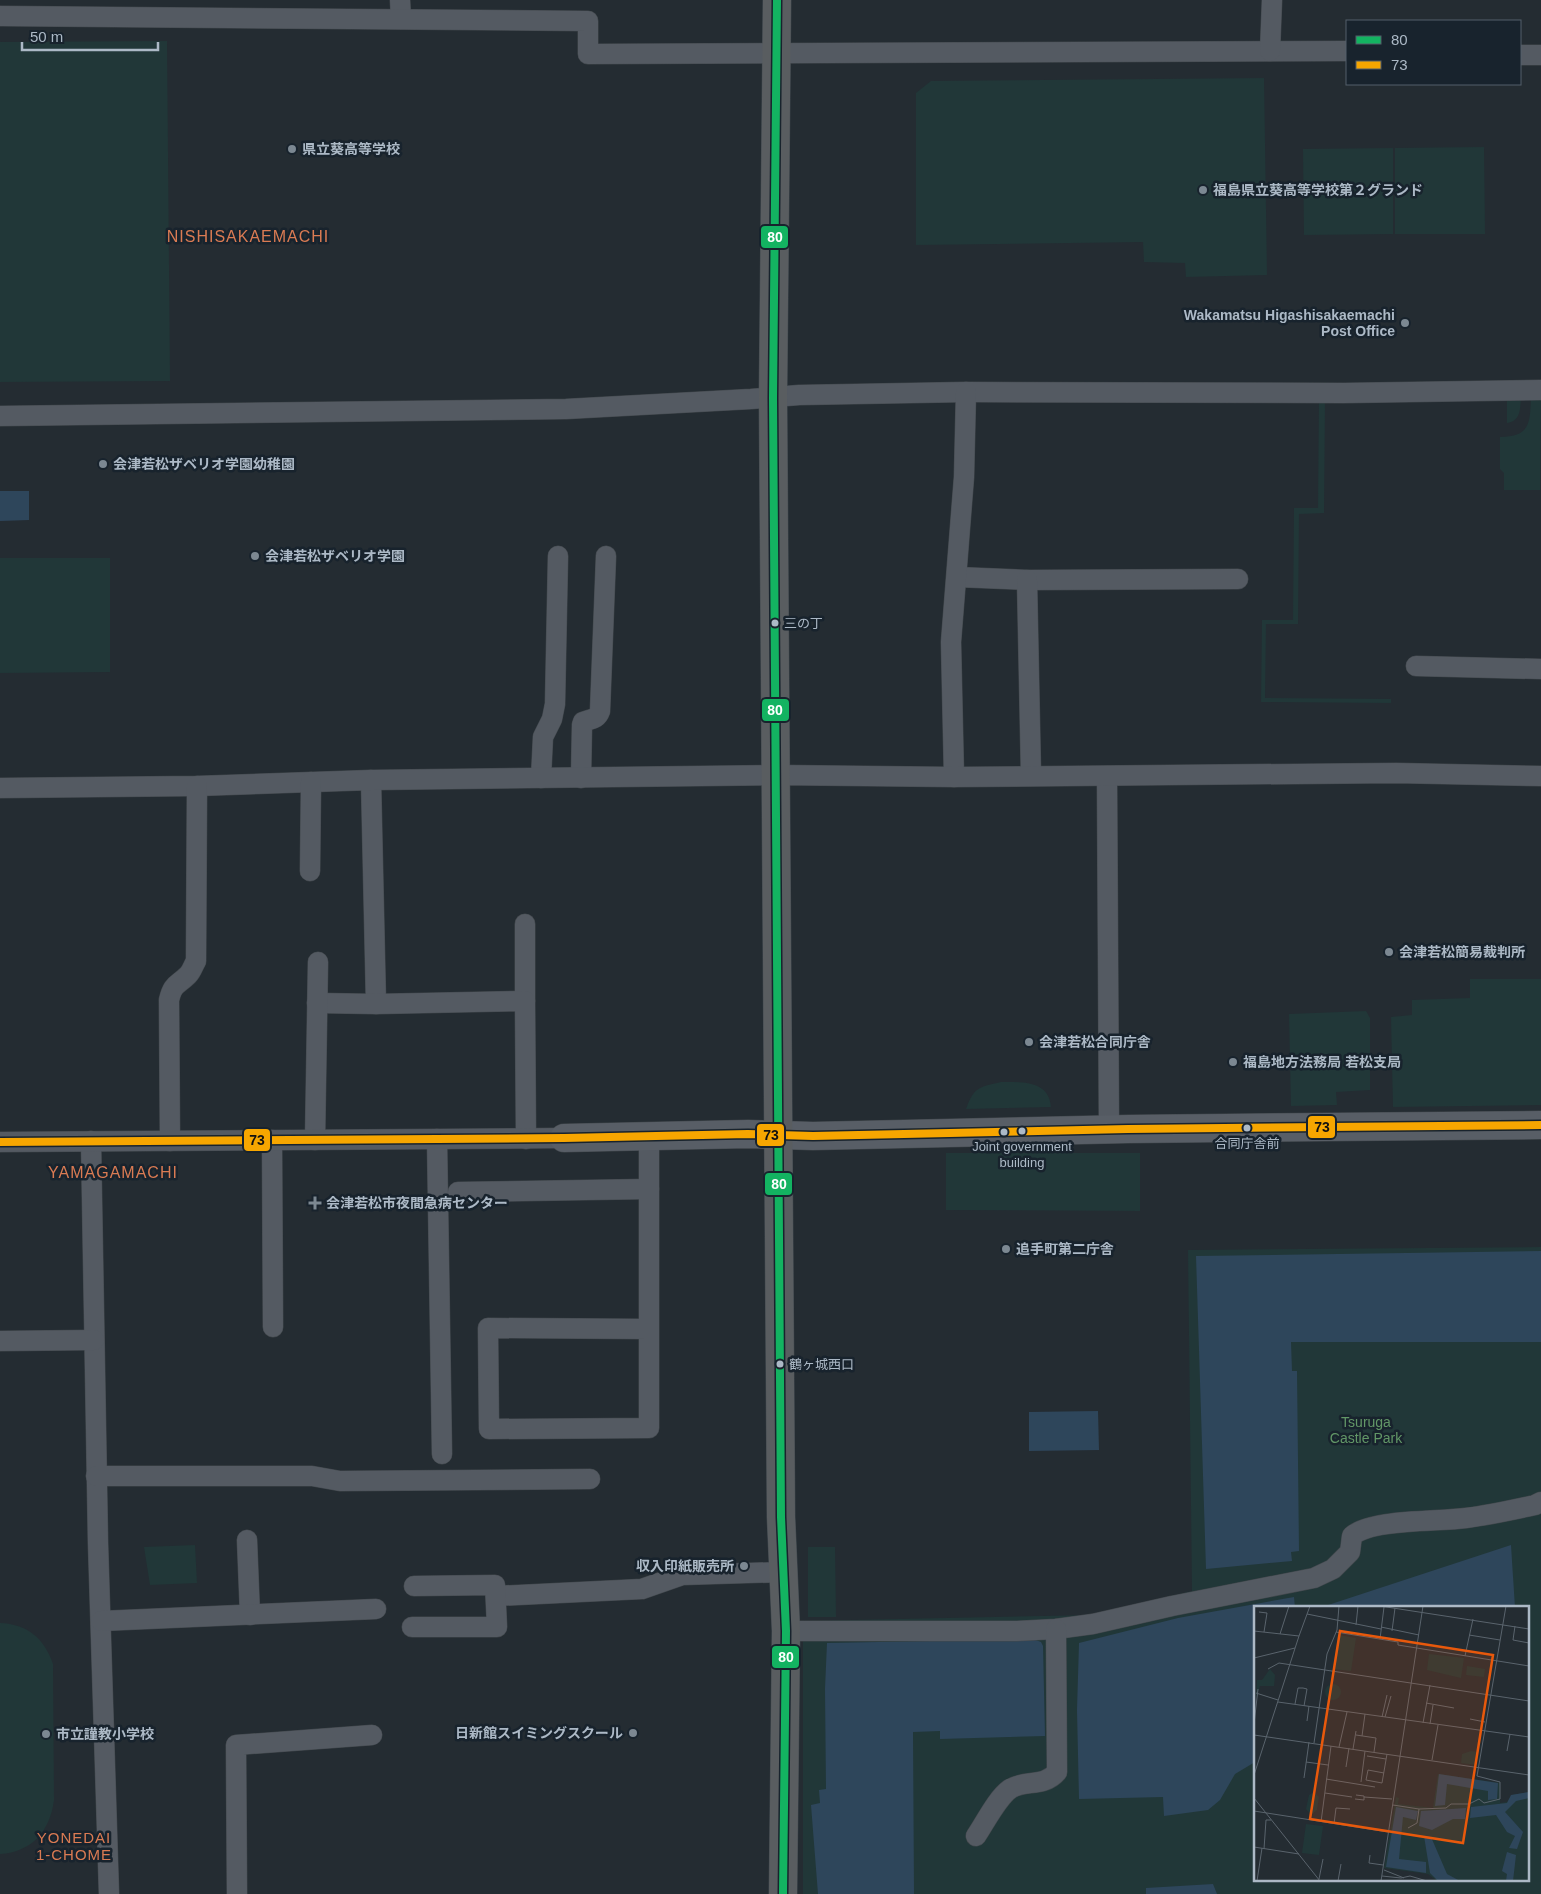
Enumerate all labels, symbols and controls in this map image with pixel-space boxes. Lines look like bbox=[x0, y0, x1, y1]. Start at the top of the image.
scale bar bbox=[22, 20, 159, 52]
legend bbox=[1346, 20, 1521, 85]
text: 50 m bbox=[30, 28, 63, 45]
text: 80 bbox=[1391, 31, 1408, 48]
text: 73 bbox=[1391, 56, 1408, 73]
place label: 県立葵高等学校 bbox=[302, 141, 400, 157]
marker: 県立葵高等学校 bbox=[286, 143, 298, 155]
place label: 福島県立葵高等学校第２グランド bbox=[1213, 182, 1423, 198]
marker: 福島県立葵高等学校第２グランド bbox=[1197, 184, 1209, 196]
line badge: 80 bbox=[760, 225, 789, 249]
district label: NISHISAKAEMACHI bbox=[167, 228, 329, 245]
text: 80 bbox=[767, 229, 783, 245]
place label: Wakamatsu Higashisakaemachi Post Office bbox=[1184, 307, 1395, 339]
marker: Wakamatsu Higashisakaemachi Post Office bbox=[1399, 317, 1411, 329]
place label: 会津若松ザベリオ学園幼稚園 bbox=[113, 456, 295, 472]
marker: 会津若松ザベリオ学園幼稚園 bbox=[97, 458, 109, 470]
place label: 会津若松ザベリオ学園 bbox=[265, 548, 405, 564]
marker: 会津若松ザベリオ学園 bbox=[249, 550, 261, 562]
place label: 三の丁 bbox=[784, 616, 823, 631]
marker: 三の丁 bbox=[770, 618, 780, 628]
line badge: 80 bbox=[761, 698, 790, 722]
text: 80 bbox=[767, 702, 783, 718]
place label: 会津若松簡易裁判所 bbox=[1399, 944, 1525, 960]
marker: 会津若松簡易裁判所 bbox=[1383, 946, 1395, 958]
place label: 会津若松合同庁舎 bbox=[1039, 1034, 1151, 1050]
marker: 会津若松合同庁舎 bbox=[1023, 1036, 1035, 1048]
place label: 福島地方法務局 若松支局 bbox=[1243, 1054, 1401, 1070]
marker: 福島地方法務局 若松支局 bbox=[1227, 1056, 1239, 1068]
line badge: 73 bbox=[1307, 1115, 1336, 1139]
text: 73 bbox=[1314, 1119, 1330, 1135]
line badge: 73 bbox=[756, 1123, 785, 1147]
marker: 合同庁舎前 bbox=[1242, 1123, 1252, 1133]
marker: Joint government building bbox=[1017, 1126, 1027, 1136]
text: 73 bbox=[763, 1127, 779, 1143]
unlabelled marker bbox=[999, 1127, 1009, 1137]
line badge: 73 bbox=[243, 1128, 271, 1152]
text: 73 bbox=[249, 1132, 265, 1148]
place label: 合同庁舎前 bbox=[1214, 1136, 1280, 1151]
place label: Joint government building bbox=[972, 1139, 1072, 1170]
district label: YAMAGAMACHI bbox=[48, 1164, 178, 1181]
line badge: 80 bbox=[764, 1172, 793, 1196]
text: 80 bbox=[771, 1176, 787, 1192]
place label: 会津若松市夜間急病センター bbox=[326, 1195, 508, 1211]
marker: 会津若松市夜間急病センター bbox=[308, 1196, 322, 1210]
place label: 追手町第二庁舎 bbox=[1016, 1241, 1114, 1257]
marker: 追手町第二庁舎 bbox=[1000, 1243, 1012, 1255]
place label: 鶴ヶ城西口 bbox=[789, 1357, 854, 1372]
marker: 鶴ヶ城西口 bbox=[775, 1359, 785, 1369]
park label: Tsuruga Castle Park bbox=[1330, 1414, 1403, 1446]
place label: 収入印紙販売所 bbox=[636, 1558, 734, 1574]
marker: 収入印紙販売所 bbox=[738, 1560, 750, 1572]
inset map bbox=[1254, 1606, 1528, 1882]
line badge: 80 bbox=[771, 1645, 800, 1669]
text: 80 bbox=[778, 1649, 794, 1665]
place label: 日新館スイミングスクール bbox=[455, 1725, 623, 1741]
place label: 市立謹教小学校 bbox=[56, 1726, 154, 1742]
marker: 日新館スイミングスクール bbox=[627, 1727, 639, 1739]
marker: 市立謹教小学校 bbox=[40, 1728, 52, 1740]
district label: YONEDAI 1-CHOME bbox=[36, 1829, 112, 1863]

